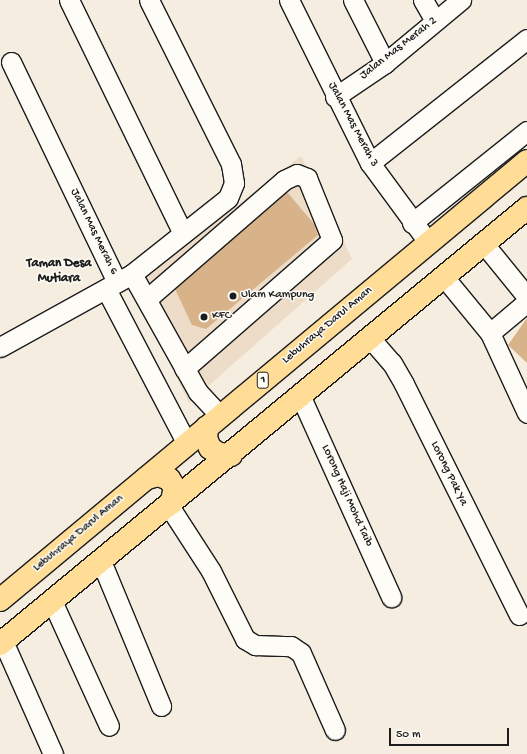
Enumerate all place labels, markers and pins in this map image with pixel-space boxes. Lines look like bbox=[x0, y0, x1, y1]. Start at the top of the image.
place label: Ulam Kampung bbox=[241, 289, 314, 303]
marker: Ulam Kampung bbox=[228, 291, 238, 301]
place label: KFC bbox=[212, 310, 231, 324]
marker: KFC bbox=[199, 312, 209, 322]

